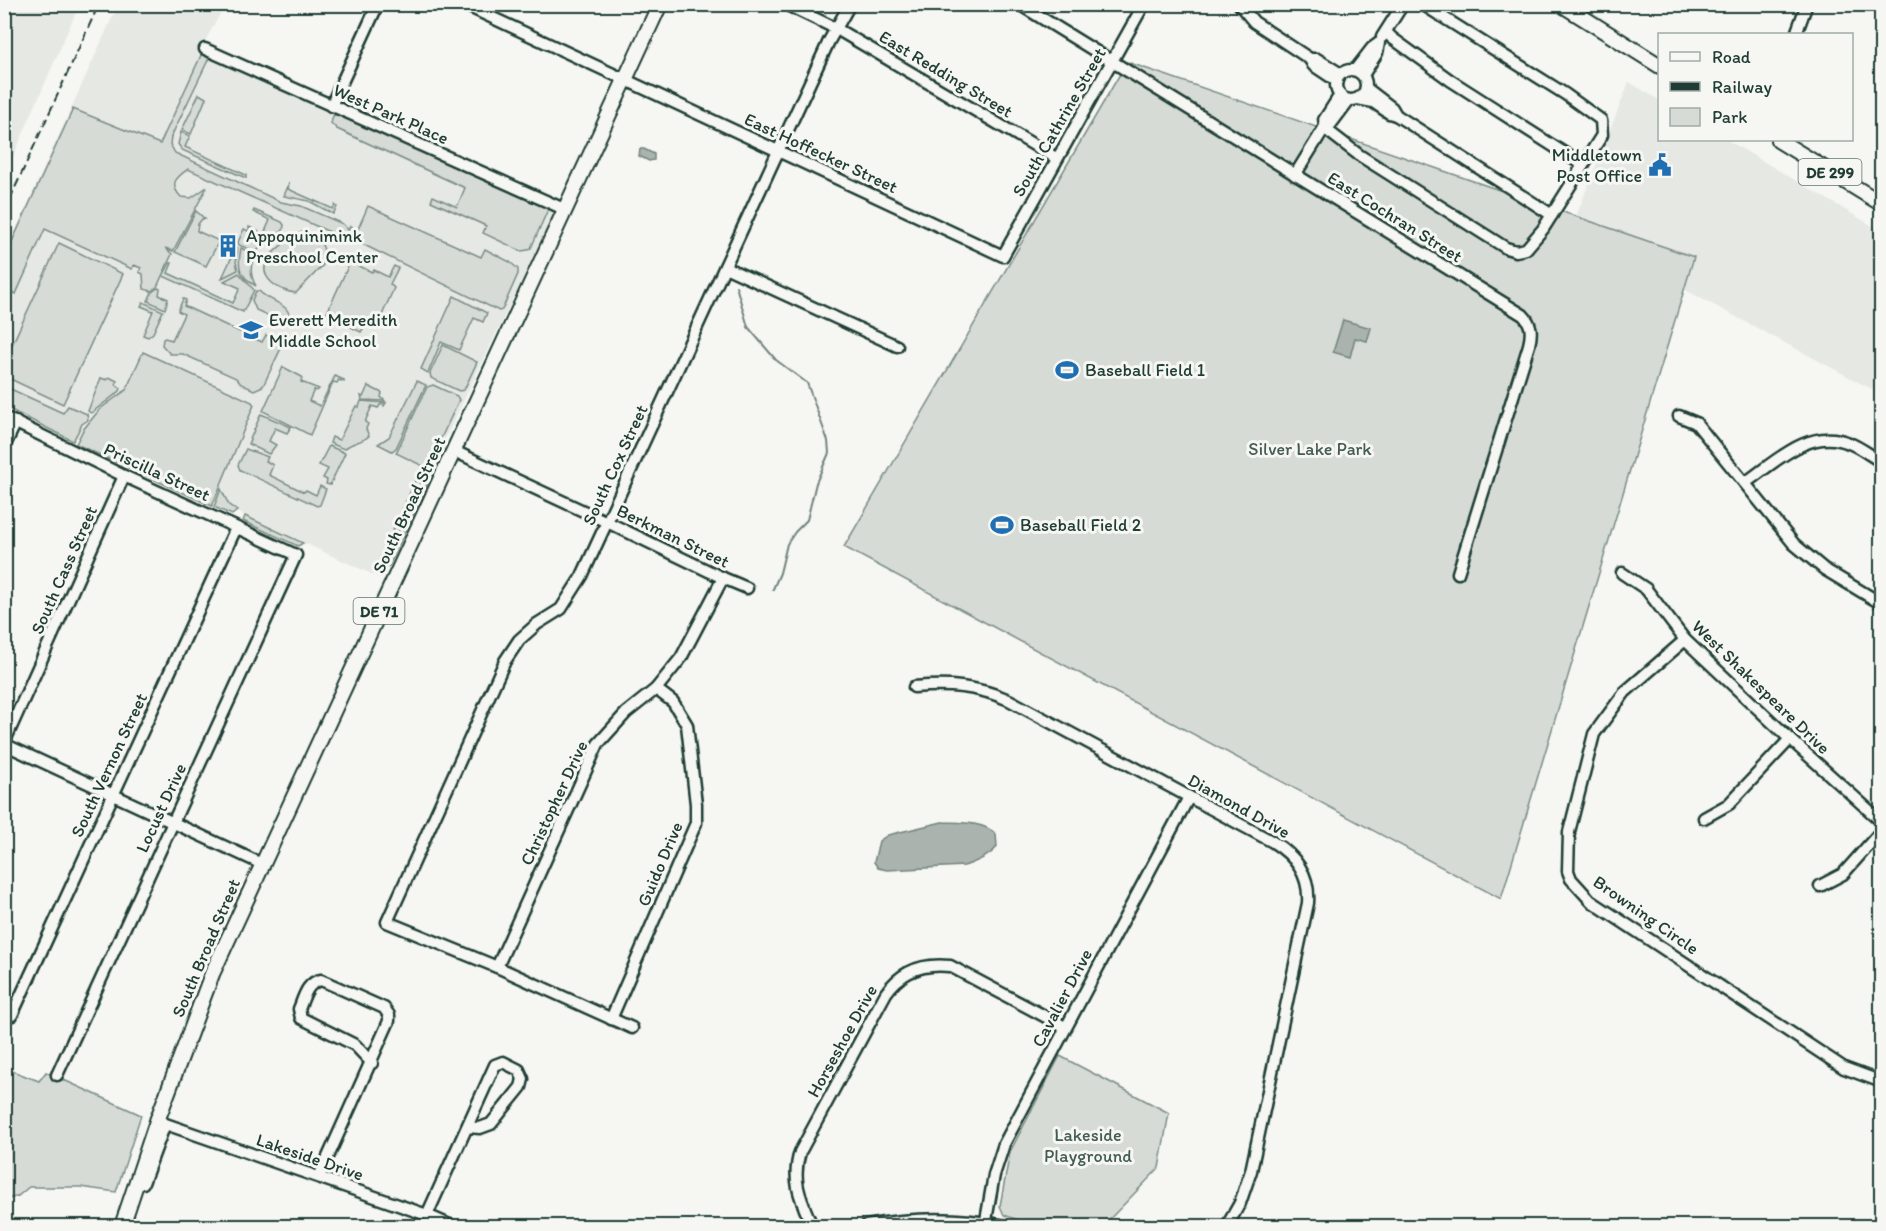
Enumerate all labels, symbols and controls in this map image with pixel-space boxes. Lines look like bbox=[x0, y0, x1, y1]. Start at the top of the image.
street label: East Redding Street bbox=[875, 25, 1017, 123]
legend bbox=[1658, 33, 1853, 141]
street label: South Cathrine Street bbox=[1007, 43, 1111, 200]
text: Road bbox=[1712, 46, 1751, 68]
text: Railway bbox=[1712, 76, 1773, 98]
street label: West Park Place bbox=[330, 79, 452, 149]
text: Park bbox=[1712, 106, 1747, 128]
street label: East Hoffecker Street bbox=[741, 108, 901, 198]
place label: Middletown Post Office bbox=[1552, 144, 1642, 187]
public building icon: Middletown Post Office bbox=[1647, 152, 1673, 178]
road number: DE 299 bbox=[1798, 159, 1862, 185]
street label: East Cochran Street bbox=[1323, 167, 1467, 267]
place label: Appoquinimink Preschool Center bbox=[246, 225, 378, 268]
building icon: Appoquinimink Preschool Center bbox=[215, 233, 241, 259]
place label: Everett Meredith Middle School bbox=[269, 309, 398, 352]
school or university icon: Everett Meredith Middle School bbox=[238, 317, 264, 343]
sports icon: Baseball Field 1 bbox=[1054, 357, 1080, 383]
place label: Baseball Field 1 bbox=[1085, 359, 1205, 381]
street label: South Cox Street bbox=[577, 401, 653, 529]
street label: South Broad Street bbox=[368, 433, 450, 577]
street label: Priscilla Street bbox=[100, 438, 214, 506]
park label: Silver Lake Park bbox=[1248, 438, 1372, 460]
street label: Berkman Street bbox=[613, 499, 733, 573]
street label: South Cass Street bbox=[26, 502, 102, 638]
sports icon: Baseball Field 2 bbox=[989, 512, 1015, 538]
place label: Baseball Field 2 bbox=[1020, 514, 1142, 536]
road number: DE 71 bbox=[354, 598, 404, 624]
street label: West Shakespeare Drive bbox=[1687, 615, 1835, 759]
street label: South Vernon Street bbox=[66, 689, 152, 841]
street label: Christopher Drive bbox=[515, 737, 593, 869]
street label: Locust Drive bbox=[131, 760, 191, 856]
street label: Diamond Drive bbox=[1184, 769, 1294, 843]
street label: Guido Drive bbox=[632, 818, 688, 910]
street label: Browning Circle bbox=[1589, 870, 1703, 960]
street label: South Broad Street bbox=[167, 875, 245, 1021]
street label: Cavalier Drive bbox=[1027, 945, 1097, 1051]
street label: Horseshoe Drive bbox=[802, 981, 882, 1101]
park label: Lakeside Playground bbox=[1044, 1124, 1132, 1167]
street label: Lakeside Drive bbox=[253, 1128, 367, 1186]

